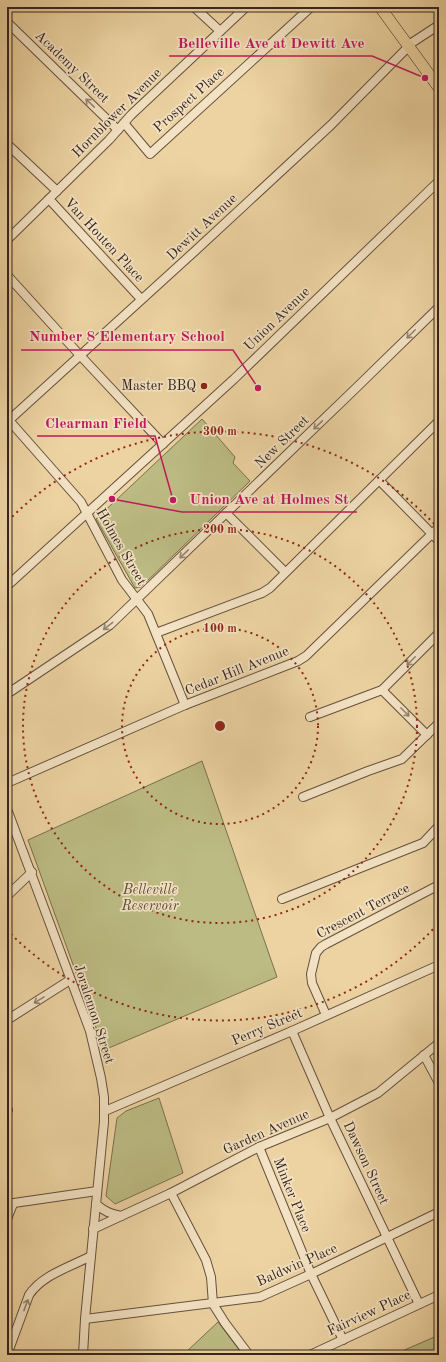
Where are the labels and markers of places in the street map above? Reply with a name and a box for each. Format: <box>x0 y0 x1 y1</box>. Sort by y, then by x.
callout: Belleville Ave at Dewitt Ave <box>169 29 372 56</box>
callout: Number 8 Elementary School <box>21 323 233 350</box>
place label: Master BBQ <box>121 379 196 393</box>
marker: Master BBQ <box>199 381 209 391</box>
callout: Clearman Field <box>37 409 155 436</box>
callout: Union Ave at Holmes St <box>182 485 357 512</box>
centre of rings <box>213 719 227 733</box>

